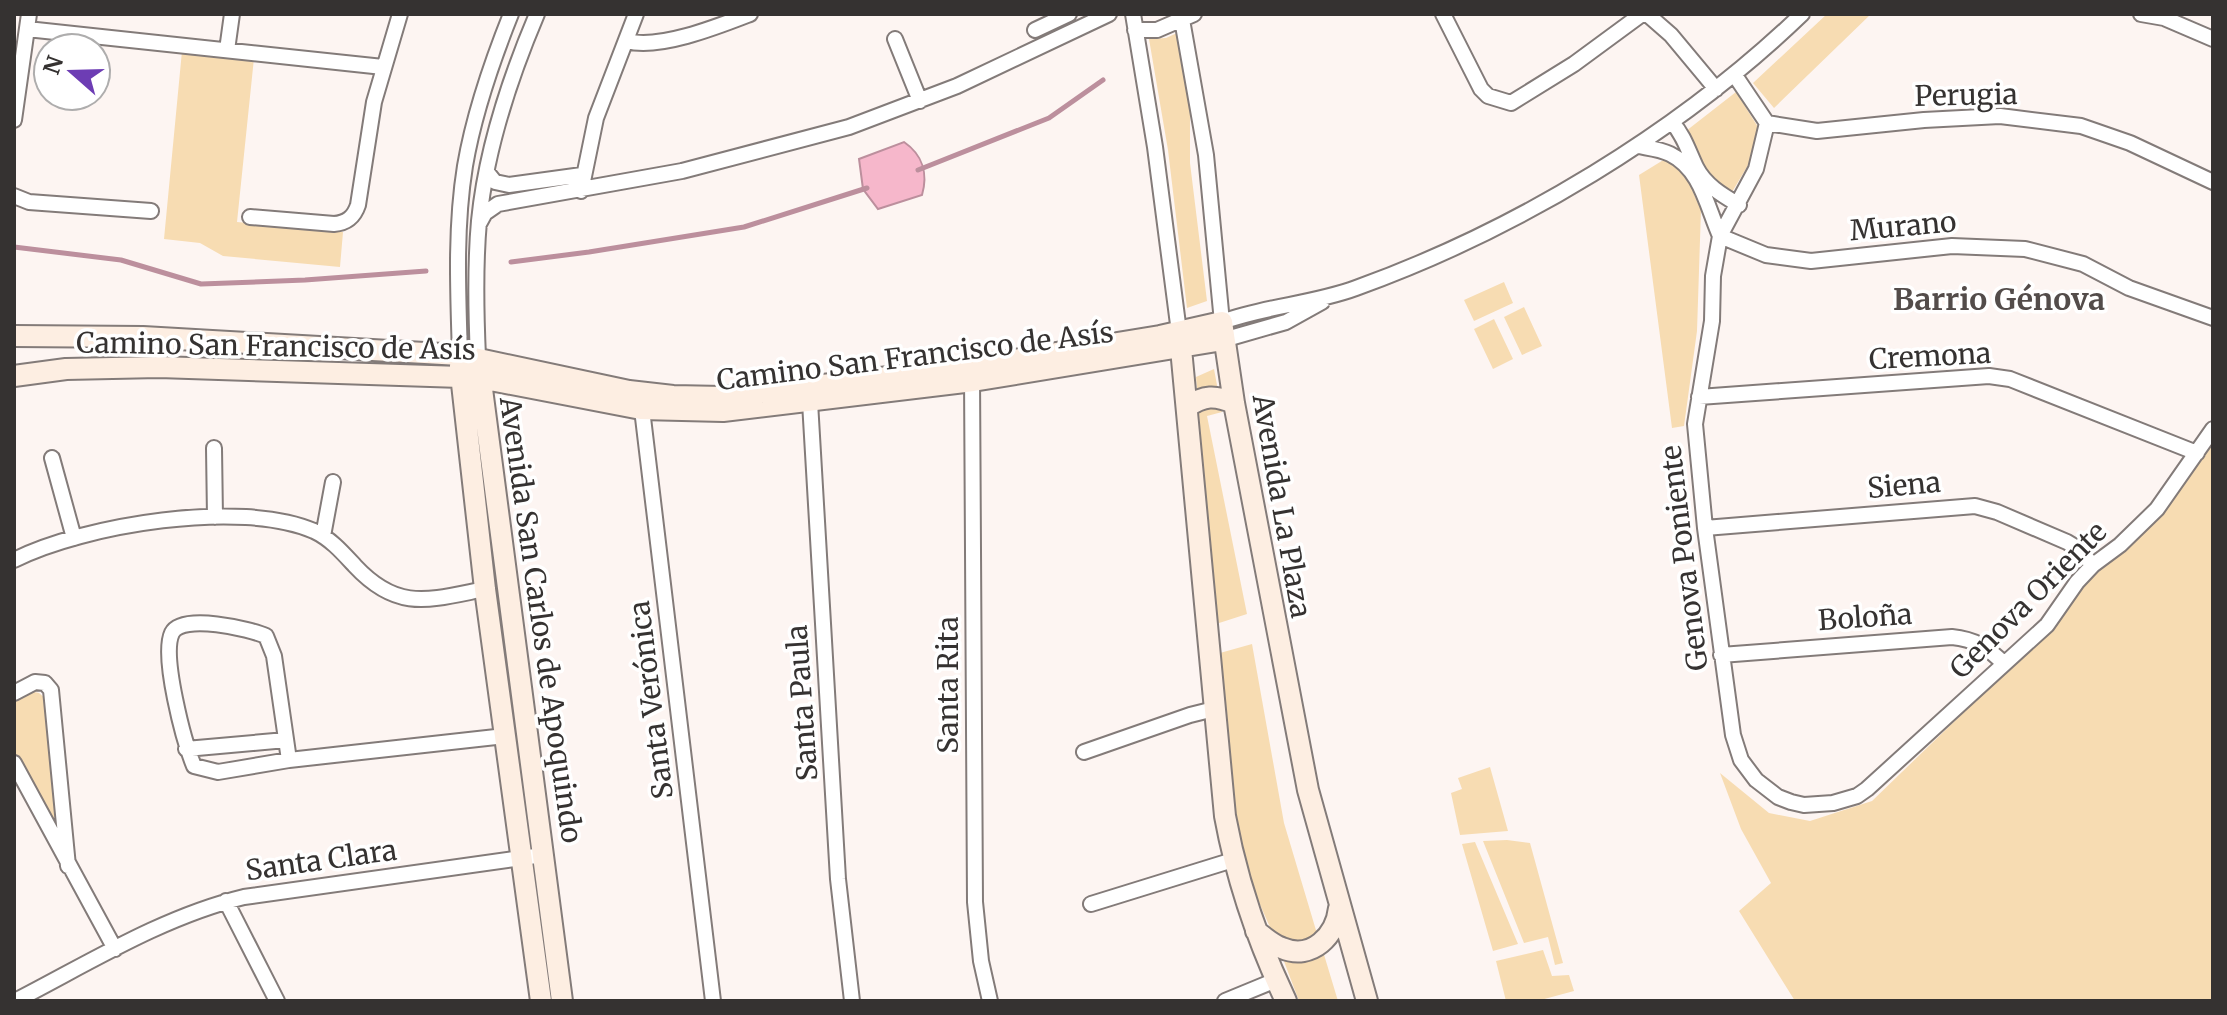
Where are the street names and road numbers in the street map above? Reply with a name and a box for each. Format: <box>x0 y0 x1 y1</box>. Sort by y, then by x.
street label: Perugia <box>1914 76 2018 114</box>
street label: Murano <box>1848 203 1958 249</box>
street label: Camino San Francisco de Asís <box>715 314 1115 398</box>
street label: Camino San Francisco de Asís <box>76 325 476 367</box>
street label: Cremona <box>1868 335 1992 377</box>
street label: Avenida La Plaza <box>1244 390 1319 621</box>
street label: Avenida San Carlos de Apoquindo <box>492 394 590 845</box>
street label: Genova Poniente <box>1652 443 1716 673</box>
street label: Siena <box>1866 464 1942 506</box>
street label: Genova Oriente <box>1942 514 2114 686</box>
street label: Boloña <box>1817 596 1913 638</box>
street label: Santa Verónica <box>621 599 681 801</box>
street label: Santa Rita <box>930 616 966 754</box>
street label: Santa Paula <box>779 624 825 782</box>
street label: Santa Clara <box>243 832 399 888</box>

